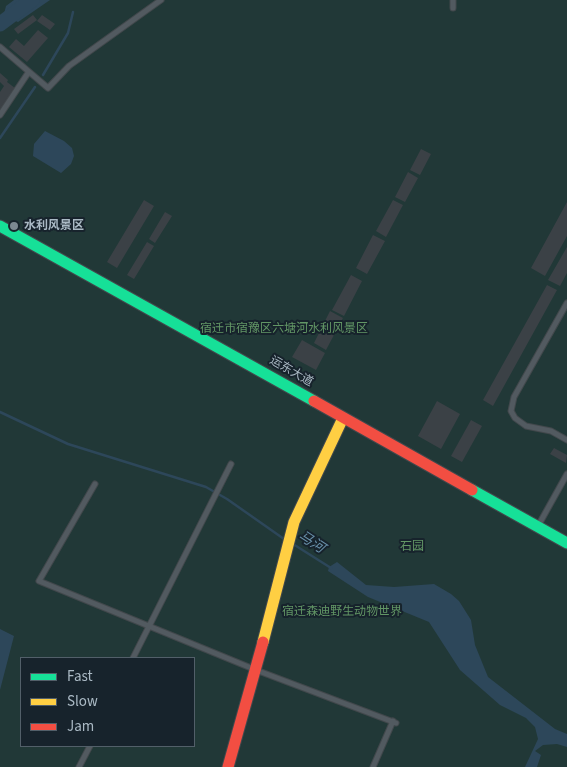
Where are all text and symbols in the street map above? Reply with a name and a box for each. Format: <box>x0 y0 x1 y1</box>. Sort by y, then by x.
place label: 水利风景区 <box>24 219 84 233</box>
marker: 水利风景区 <box>8 220 20 232</box>
park label: 宿迁市宿豫区六塘河水利风景区 <box>200 322 368 336</box>
street label: 运东大道 <box>267 354 315 390</box>
water label: 马河 <box>295 528 327 558</box>
park label: 石园 <box>400 540 424 554</box>
park label: 宿迁森迪野生动物世界 <box>282 605 402 619</box>
legend <box>20 657 195 747</box>
text: Fast <box>67 666 93 687</box>
text: Slow <box>67 691 98 712</box>
text: Jam <box>67 716 94 737</box>

